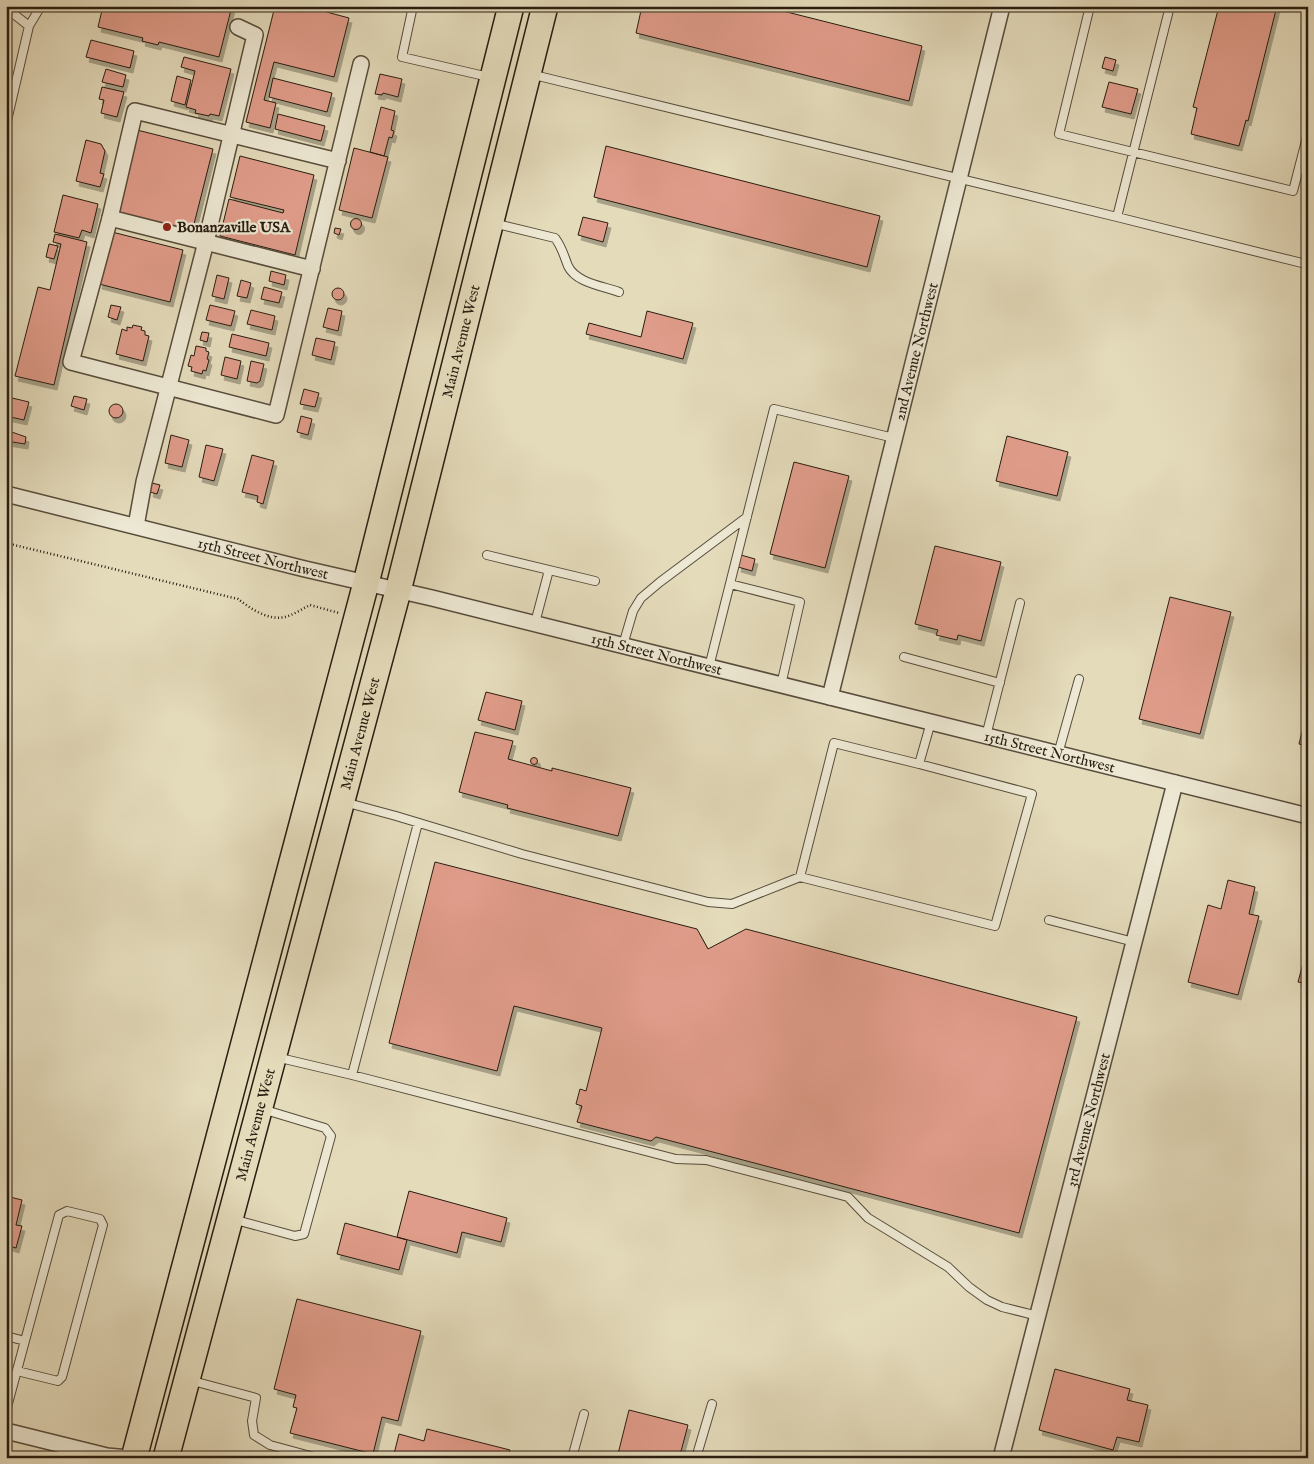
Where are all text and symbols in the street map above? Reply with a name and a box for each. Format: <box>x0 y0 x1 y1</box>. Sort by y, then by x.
place label: Bonanzaville USA <box>177 218 291 237</box>
marker: Bonanzaville USA <box>161 221 173 233</box>
street label: 2nd Avenue Northwest <box>890 281 942 423</box>
street label: Main Avenue West <box>437 283 484 400</box>
street label: 15th Street Northwest <box>196 533 330 584</box>
street label: 15th Street Northwest <box>589 628 724 679</box>
street label: Main Avenue West <box>336 675 384 792</box>
street label: 15th Street Northwest <box>982 726 1117 777</box>
street label: 3rd Avenue Northwest <box>1062 1051 1115 1189</box>
street label: Main Avenue West <box>231 1066 279 1183</box>

